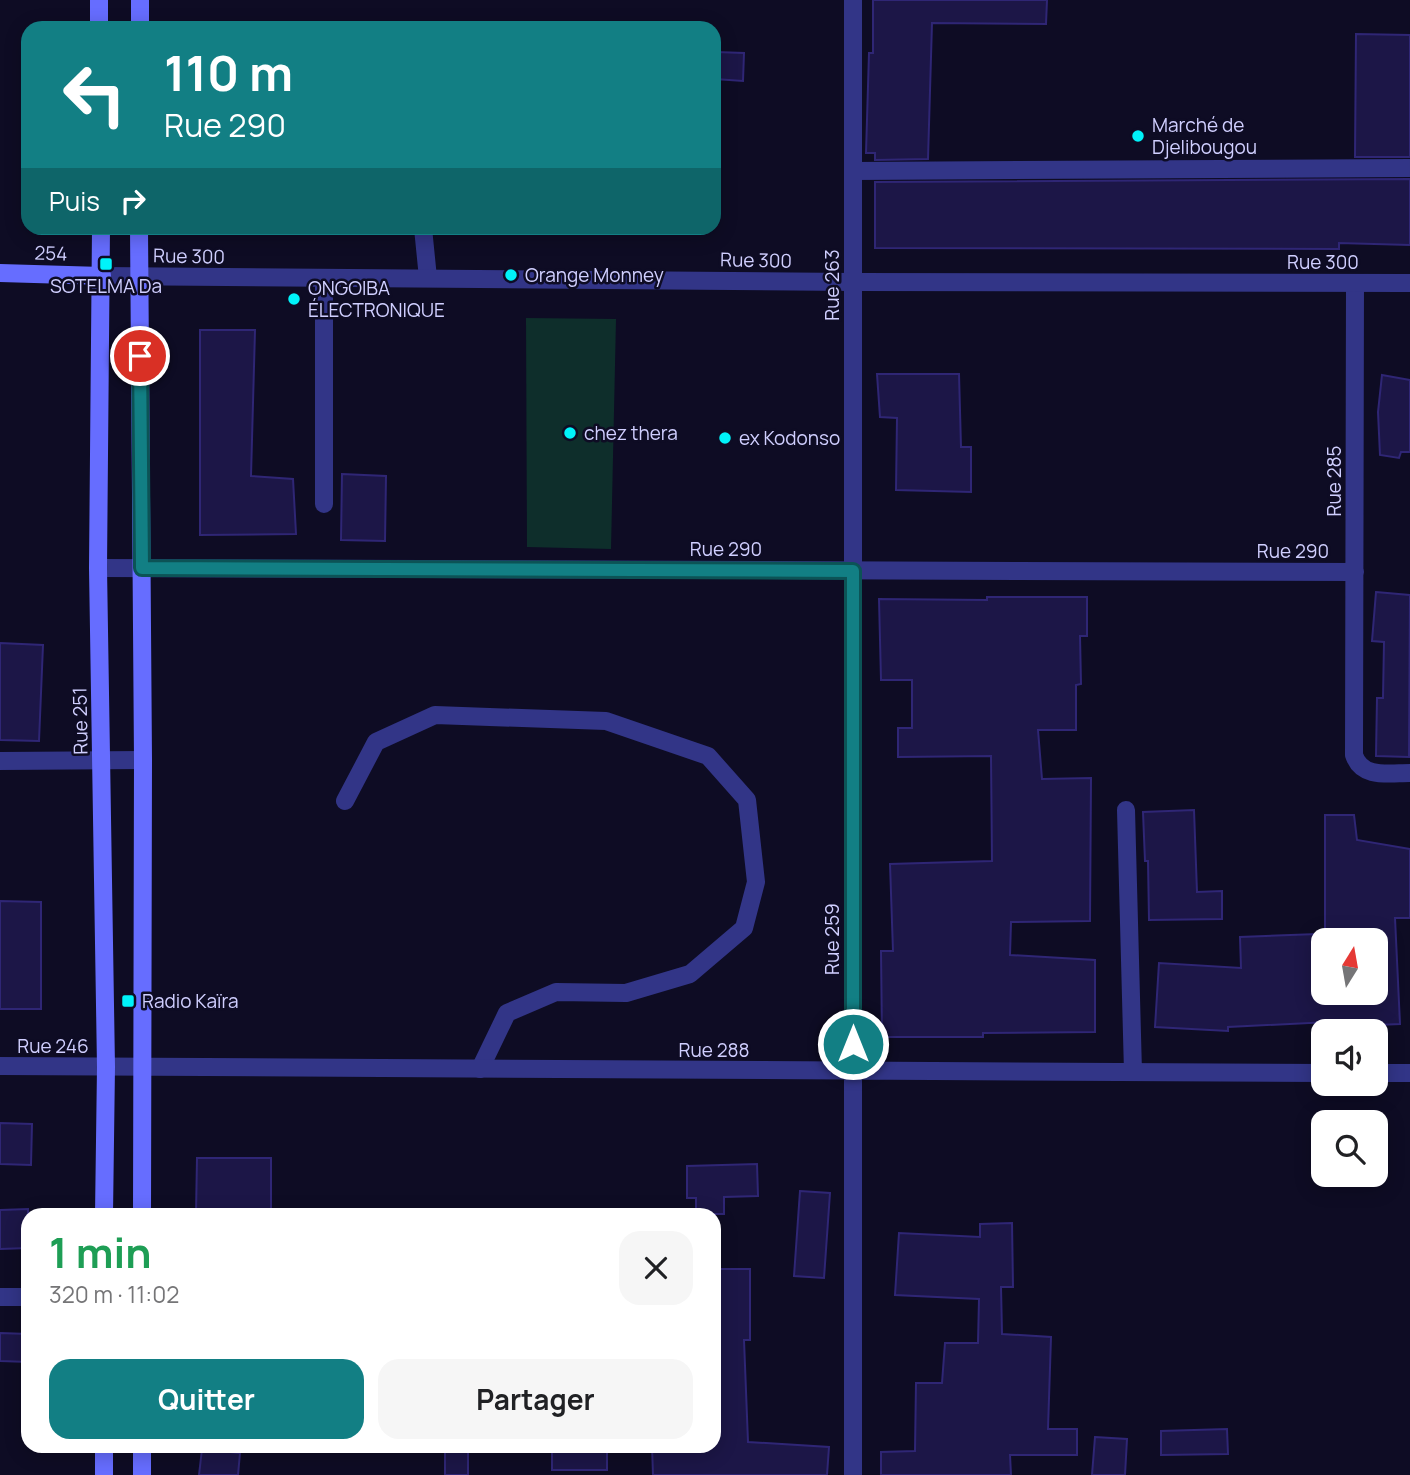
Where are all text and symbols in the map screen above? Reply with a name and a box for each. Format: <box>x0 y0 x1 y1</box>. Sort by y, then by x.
text: 110 m <box>164 39 293 106</box>
icon: left <box>49 49 140 140</box>
text: Rue 290 <box>164 103 286 147</box>
place label: Marché de Djelibougou <box>1152 112 1257 160</box>
marker: Marché de Djelibougou <box>1130 128 1146 144</box>
icon: right <box>114 182 152 220</box>
text: Puis <box>49 183 100 219</box>
street label: 254 <box>34 239 68 267</box>
street label: Rue 300 <box>153 242 225 270</box>
street label: Rue 300 <box>720 246 792 274</box>
street label: Rue 263 <box>819 249 845 321</box>
street label: Rue 300 <box>1287 249 1359 275</box>
marker: SOTELMA Da <box>98 256 114 272</box>
place label: Orange Monney <box>525 262 664 288</box>
marker: Orange Monney <box>503 267 519 283</box>
place label: SOTELMA Da <box>50 273 162 299</box>
place label: ONGOIBA ÉLECTRONIQUE <box>308 275 445 323</box>
marker: ONGOIBA ÉLECTRONIQUE <box>286 291 302 307</box>
pin <box>110 326 170 386</box>
icon: arrive <box>121 337 159 375</box>
place label: chez thera <box>584 420 678 446</box>
marker: chez thera <box>562 425 578 441</box>
place label: ex Kodonso <box>739 425 840 451</box>
marker: ex Kodonso <box>717 430 733 446</box>
street label: Rue 285 <box>1321 445 1347 517</box>
street label: Rue 290 <box>690 536 762 562</box>
street label: Rue 290 <box>1257 538 1329 564</box>
street label: Rue 251 <box>66 687 94 755</box>
street label: Rue 259 <box>819 903 845 975</box>
north arrow <box>1311 928 1388 1004</box>
map controls <box>1311 928 1388 1187</box>
place label: Radio Kaïra <box>142 988 239 1014</box>
marker: Radio Kaïra <box>120 993 136 1009</box>
position arrow <box>816 1007 890 1081</box>
button: sound <box>1311 1019 1388 1096</box>
street label: Rue 246 <box>17 1033 89 1059</box>
street label: Rue 288 <box>678 1037 750 1063</box>
button: search <box>1311 1110 1388 1187</box>
text: 1 min <box>49 1223 152 1281</box>
button: close <box>619 1231 693 1305</box>
text: 320 m · 11:02 <box>49 1278 179 1310</box>
button: Quitter <box>49 1359 364 1439</box>
button: Partager <box>378 1359 693 1439</box>

